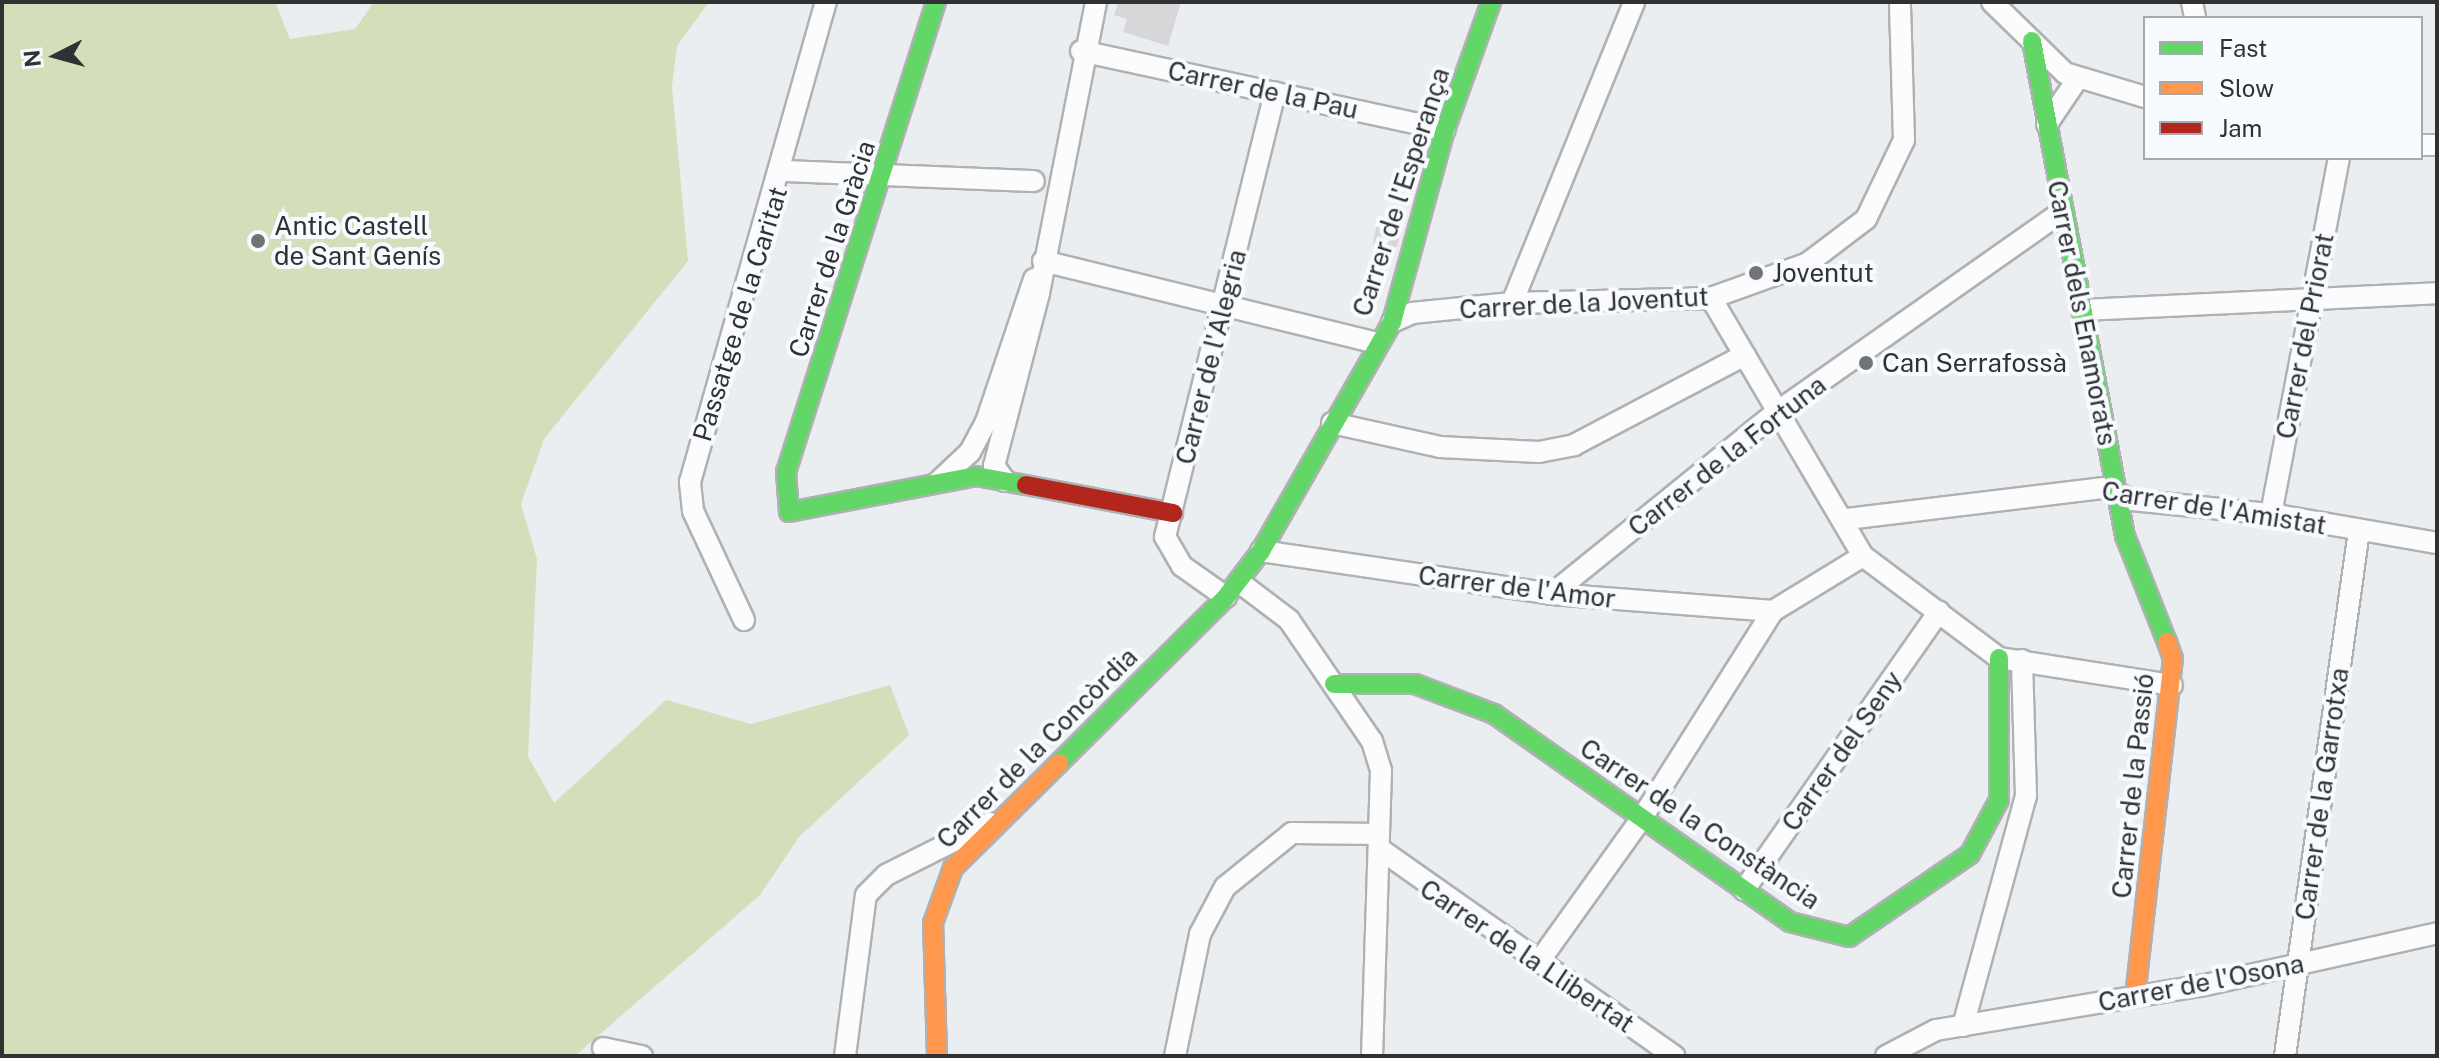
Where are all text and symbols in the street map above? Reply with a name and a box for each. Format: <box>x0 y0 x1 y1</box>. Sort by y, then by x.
north arrow <box>16 16 96 96</box>
legend <box>2143 16 2423 160</box>
text: Fast <box>2219 34 2267 62</box>
text: N <box>18 49 46 68</box>
street label: Carrer de la Pau <box>1165 55 1361 125</box>
street label: Carrer de l'Esperança <box>1346 64 1456 320</box>
text: Slow <box>2219 74 2274 102</box>
text: Jam <box>2219 114 2262 142</box>
street label: Carrer de la Gràcia <box>782 137 882 361</box>
street label: Carrer dels Enamorats <box>2041 178 2123 448</box>
street label: Passatge de la Caritat <box>686 182 794 446</box>
place label: Antic Castell de Sant Genís <box>274 210 441 272</box>
street label: Carrer del Priorat <box>2270 230 2340 442</box>
marker: Antic Castell de Sant Genís <box>249 232 267 250</box>
street label: Carrer de l'Alegria <box>1169 246 1253 468</box>
place label: Joventut <box>1772 257 1874 289</box>
marker: Joventut <box>1747 264 1765 282</box>
street label: Carrer de la Joventut <box>1458 281 1710 325</box>
place label: Can Serrafossà <box>1882 347 2067 379</box>
marker: Can Serrafossà <box>1857 354 1875 372</box>
street label: Carrer de la Fortuna <box>1622 369 1832 543</box>
street label: Carrer de l'Amistat <box>2099 475 2329 541</box>
street label: Carrer de l'Amor <box>1416 559 1618 615</box>
street label: Carrer de la Concòrdia <box>930 641 1144 855</box>
street label: Carrer del Seny <box>1775 665 1909 837</box>
street label: Carrer de la Garrotxa <box>2289 666 2355 922</box>
street label: Carrer de la Passió <box>2106 672 2160 900</box>
street label: Carrer de la Constància <box>1574 732 1826 916</box>
street label: Carrer de la Llibertat <box>1414 873 1640 1039</box>
street label: Carrer de l'Osona <box>2095 948 2307 1018</box>

